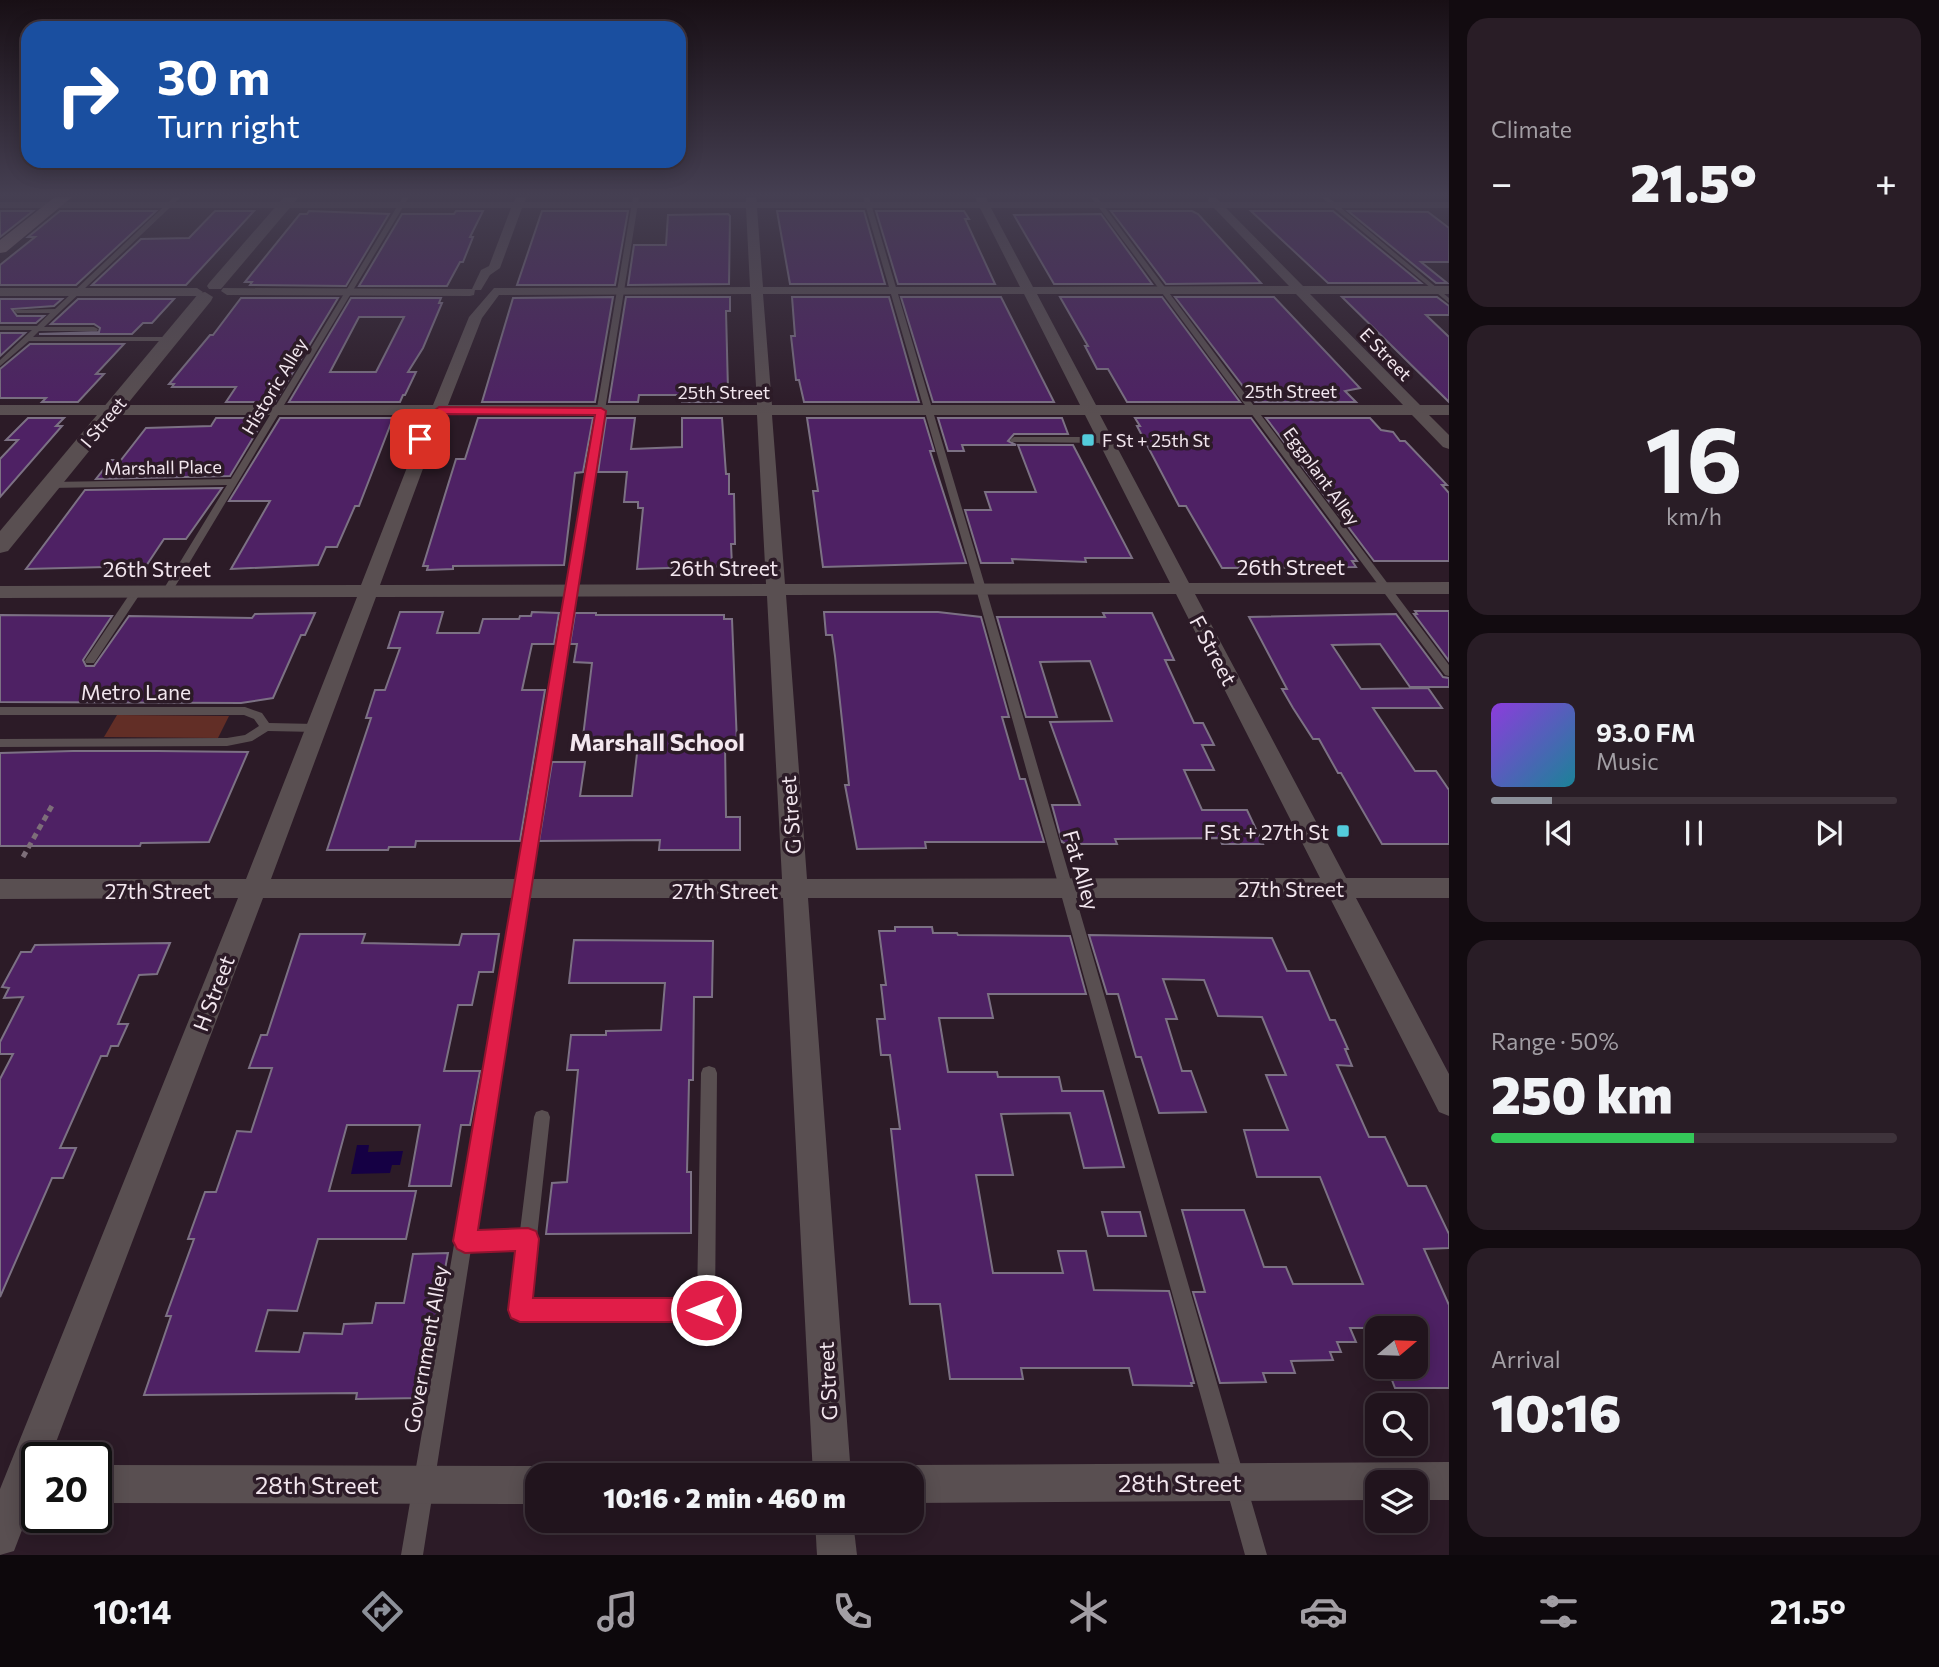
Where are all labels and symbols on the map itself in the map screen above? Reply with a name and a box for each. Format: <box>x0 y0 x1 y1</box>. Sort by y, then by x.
street label: E Street <box>1356 323 1416 385</box>
street label: Historic Alley <box>237 334 311 438</box>
street label: 25th Street <box>1245 380 1337 402</box>
street label: 25th Street <box>678 381 770 403</box>
street label: I Street <box>75 392 131 452</box>
pin <box>390 409 450 469</box>
street label: Eggplant Alley <box>1279 423 1365 529</box>
place label: F St + 25th St <box>1102 429 1210 451</box>
marker: F St + 25th St <box>1080 432 1096 448</box>
street label: Marshall Place <box>104 455 222 479</box>
street label: 26th Street <box>1237 554 1345 579</box>
street label: 26th Street <box>670 555 778 580</box>
street label: 26th Street <box>103 556 211 581</box>
street label: F Street <box>1185 611 1243 689</box>
street label: Metro Lane <box>81 679 191 704</box>
district label: Marshall School <box>569 727 745 756</box>
street label: G Street <box>775 775 805 855</box>
place label: F St + 27th St <box>1204 819 1329 844</box>
marker: F St + 27th St <box>1335 823 1351 839</box>
street label: Fat Alley <box>1059 827 1105 913</box>
street label: 27th Street <box>1238 876 1344 901</box>
street label: 27th Street <box>105 878 211 903</box>
street label: 27th Street <box>672 878 778 903</box>
street label: H Street <box>187 952 239 1034</box>
street label: Government Alley <box>398 1263 452 1435</box>
position arrow <box>669 1273 743 1347</box>
north arrow <box>1365 1316 1428 1379</box>
street label: G Street <box>812 1341 842 1421</box>
speed limit sign: 20 <box>21 1442 112 1533</box>
street label: 28th Street <box>1118 1468 1242 1497</box>
street label: 28th Street <box>255 1470 379 1499</box>

